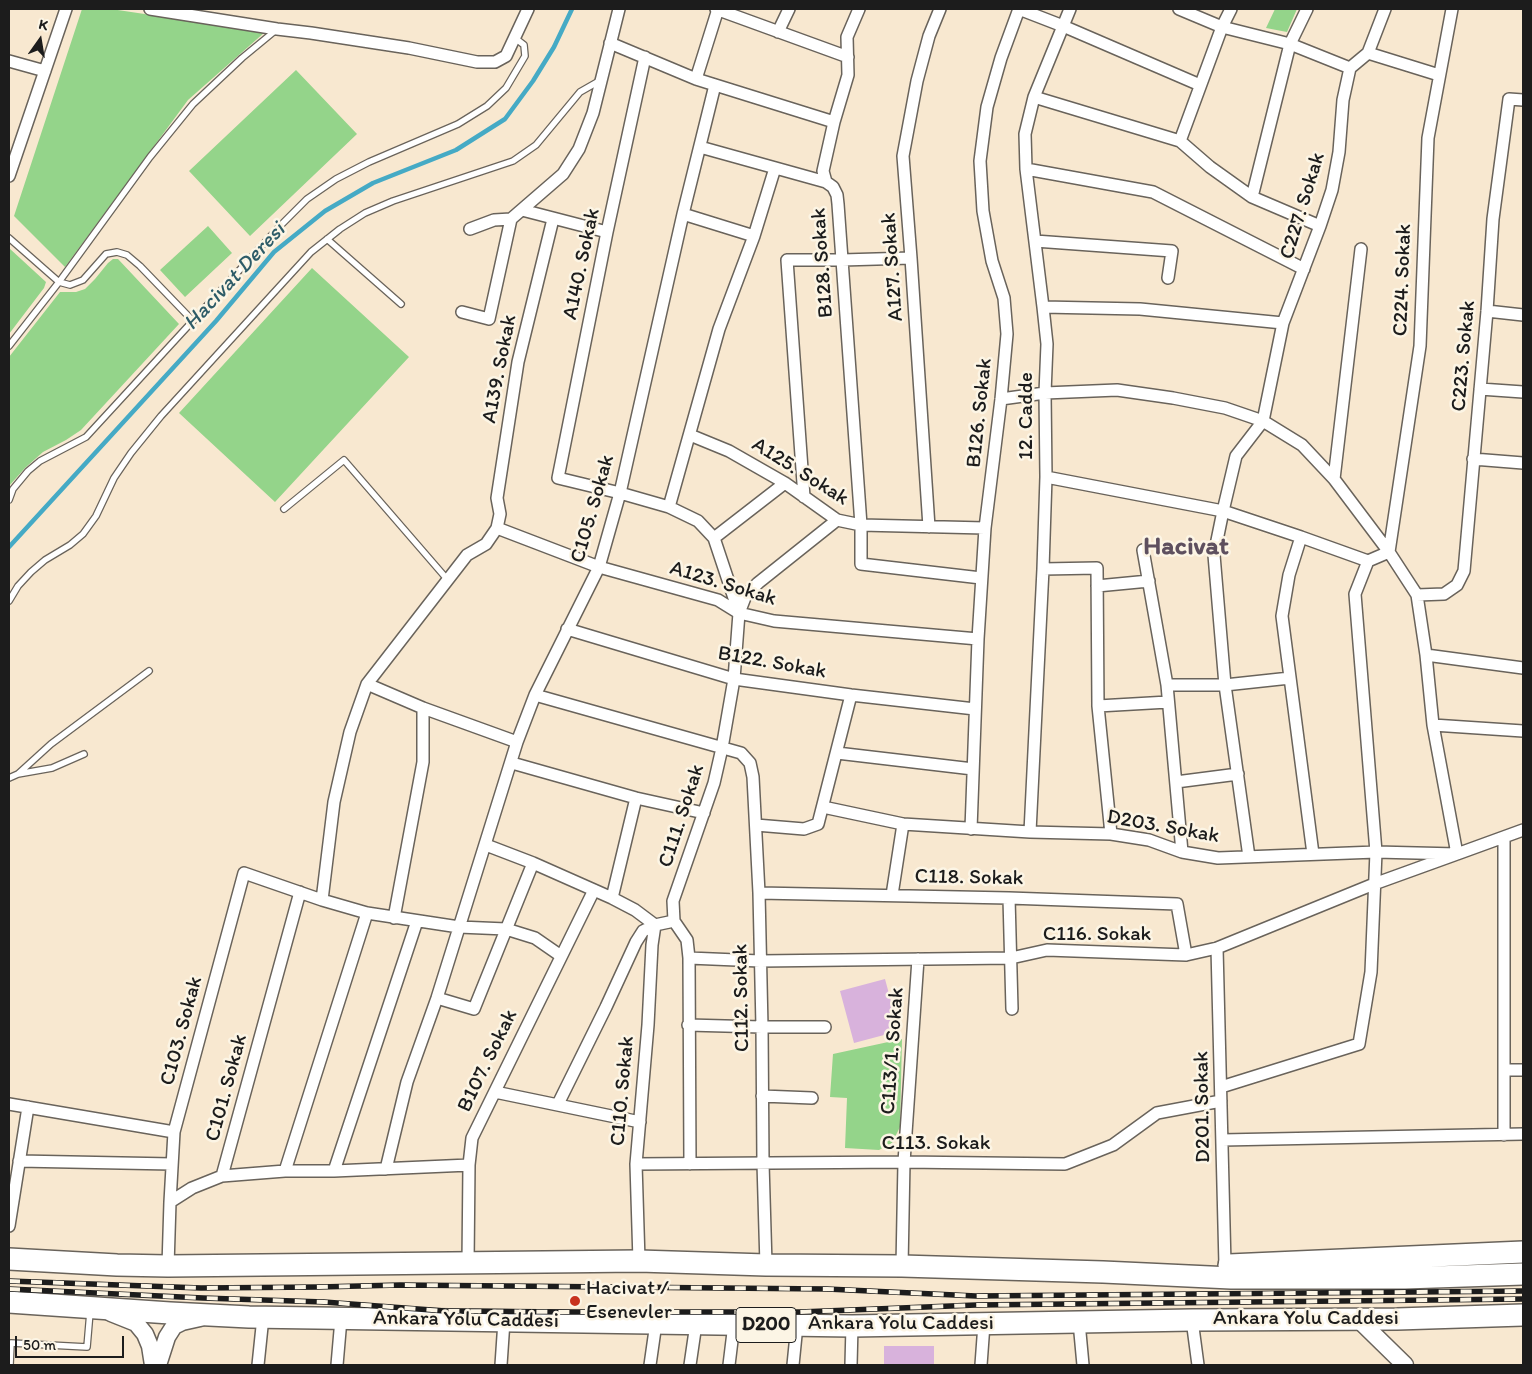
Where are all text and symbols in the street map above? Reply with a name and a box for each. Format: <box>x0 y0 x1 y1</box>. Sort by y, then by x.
north arrow <box>15 15 65 65</box>
text: K <box>37 16 50 34</box>
street label: C227. Sokak <box>1275 150 1331 262</box>
street label: A140. Sokak <box>558 206 606 322</box>
street label: B128. Sokak <box>807 207 839 319</box>
street label: A127. Sokak <box>877 212 909 322</box>
water label: Hacivat Deresi <box>179 218 291 336</box>
street label: C224. Sokak <box>1388 223 1418 337</box>
street label: C223. Sokak <box>1447 299 1481 413</box>
street label: A139. Sokak <box>477 313 523 425</box>
street label: B126. Sokak <box>962 357 998 469</box>
street label: 12. Cadde <box>1014 372 1040 460</box>
street label: A125. Sokak <box>747 432 853 512</box>
street label: C105. Sokak <box>566 452 620 566</box>
district label: Hacivat <box>1143 531 1229 563</box>
street label: A123. Sokak <box>667 556 779 612</box>
street label: B122. Sokak <box>716 641 828 685</box>
street label: C111. Sokak <box>653 761 711 871</box>
street label: D203. Sokak <box>1105 805 1221 849</box>
street label: C118. Sokak <box>914 864 1024 892</box>
street label: C116. Sokak <box>1043 922 1151 948</box>
street label: C112. Sokak <box>728 944 756 1052</box>
street label: C103. Sokak <box>155 974 209 1088</box>
street label: C113/1. Sokak <box>876 987 910 1115</box>
street label: B107. Sokak <box>452 1006 524 1116</box>
street label: C101. Sokak <box>201 1031 253 1145</box>
street label: C110. Sokak <box>606 1035 640 1147</box>
street label: D201. Sokak <box>1189 1051 1217 1163</box>
street label: C113. Sokak <box>882 1131 990 1157</box>
place label: Hacivat / Esenevler <box>586 1276 672 1326</box>
marker: Hacivat / Esenevler <box>568 1294 582 1308</box>
street label: Ankara Yolu Caddesi <box>373 1306 559 1334</box>
street label: Ankara Yolu Caddesi <box>1213 1306 1399 1332</box>
road number: D200 <box>736 1308 796 1342</box>
street label: Ankara Yolu Caddesi <box>808 1311 994 1337</box>
scale bar <box>18 1326 126 1358</box>
text: 50 m <box>23 1336 56 1354</box>

